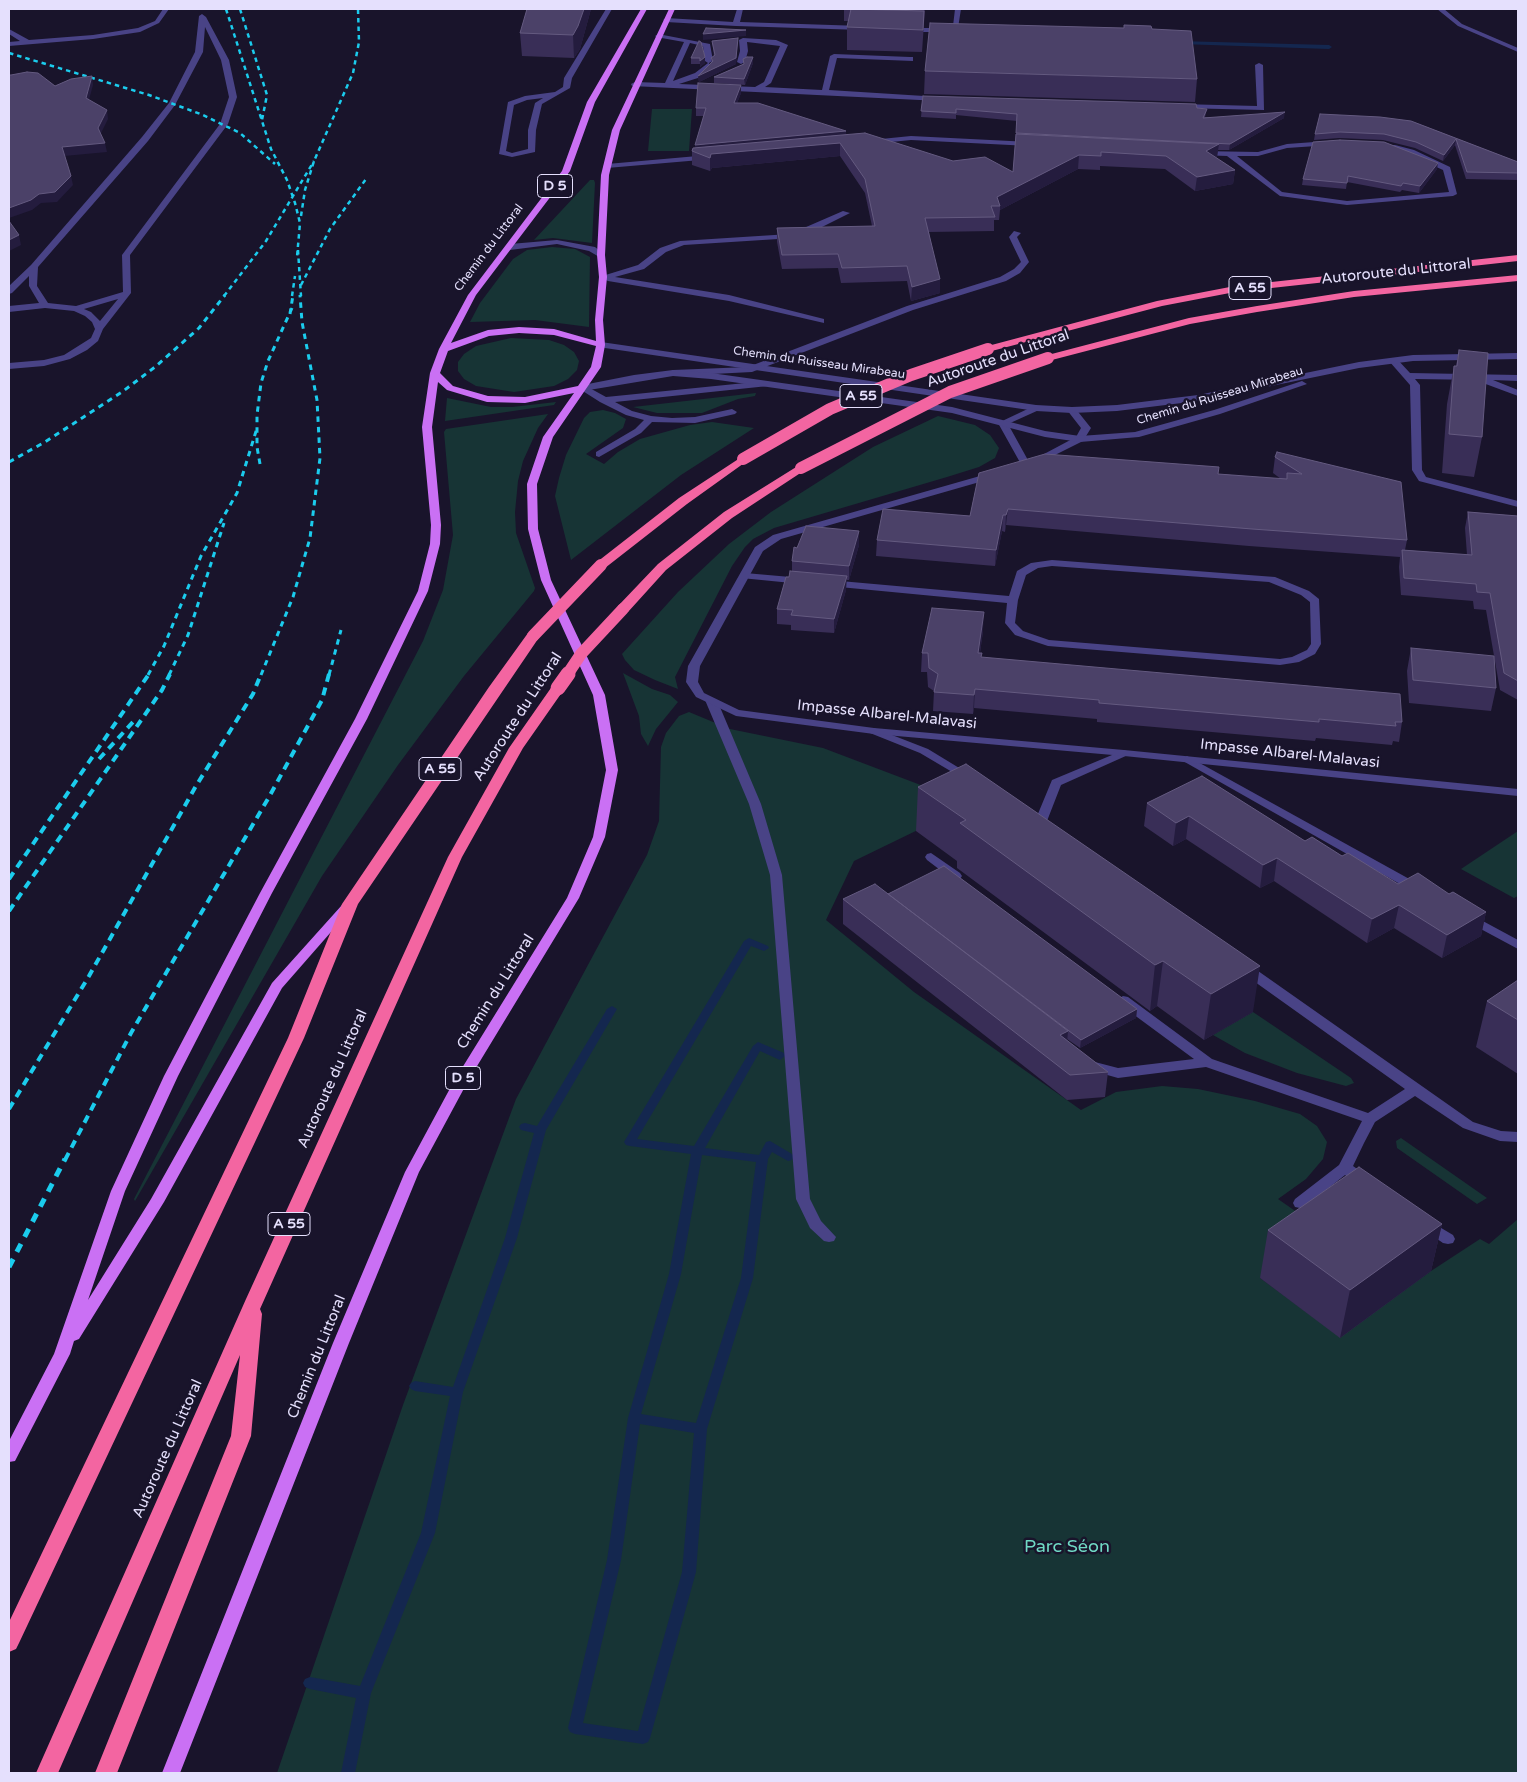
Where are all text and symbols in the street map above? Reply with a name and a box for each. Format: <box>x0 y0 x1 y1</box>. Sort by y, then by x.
road number: D 5 <box>538 175 572 198</box>
street label: Chemin du Littoral <box>452 202 526 294</box>
street label: Autoroute du Littoral <box>1321 255 1471 289</box>
road number: A 55 <box>1229 276 1271 300</box>
street label: Autoroute du Littoral <box>924 326 1072 392</box>
street label: Chemin du Ruisseau Mirabeau <box>732 344 906 382</box>
street label: Chemin du Ruisseau Mirabeau <box>1135 364 1305 428</box>
road number: A 55 <box>840 384 882 408</box>
street label: Autoroute du Littoral <box>470 649 566 785</box>
street label: Impasse Albarel-Malavasi <box>796 697 978 733</box>
street label: Impasse Albarel-Malavasi <box>1199 736 1381 772</box>
road number: A 55 <box>419 758 461 781</box>
street label: Chemin du Littoral <box>453 931 539 1053</box>
street label: Autoroute du Littoral <box>294 1007 372 1151</box>
road number: D 5 <box>446 1066 480 1090</box>
road number: A 55 <box>268 1212 310 1236</box>
street label: Chemin du Littoral <box>284 1293 350 1421</box>
street label: Autoroute du Littoral <box>129 1377 207 1521</box>
park label: Parc Séon <box>1024 1536 1110 1558</box>

